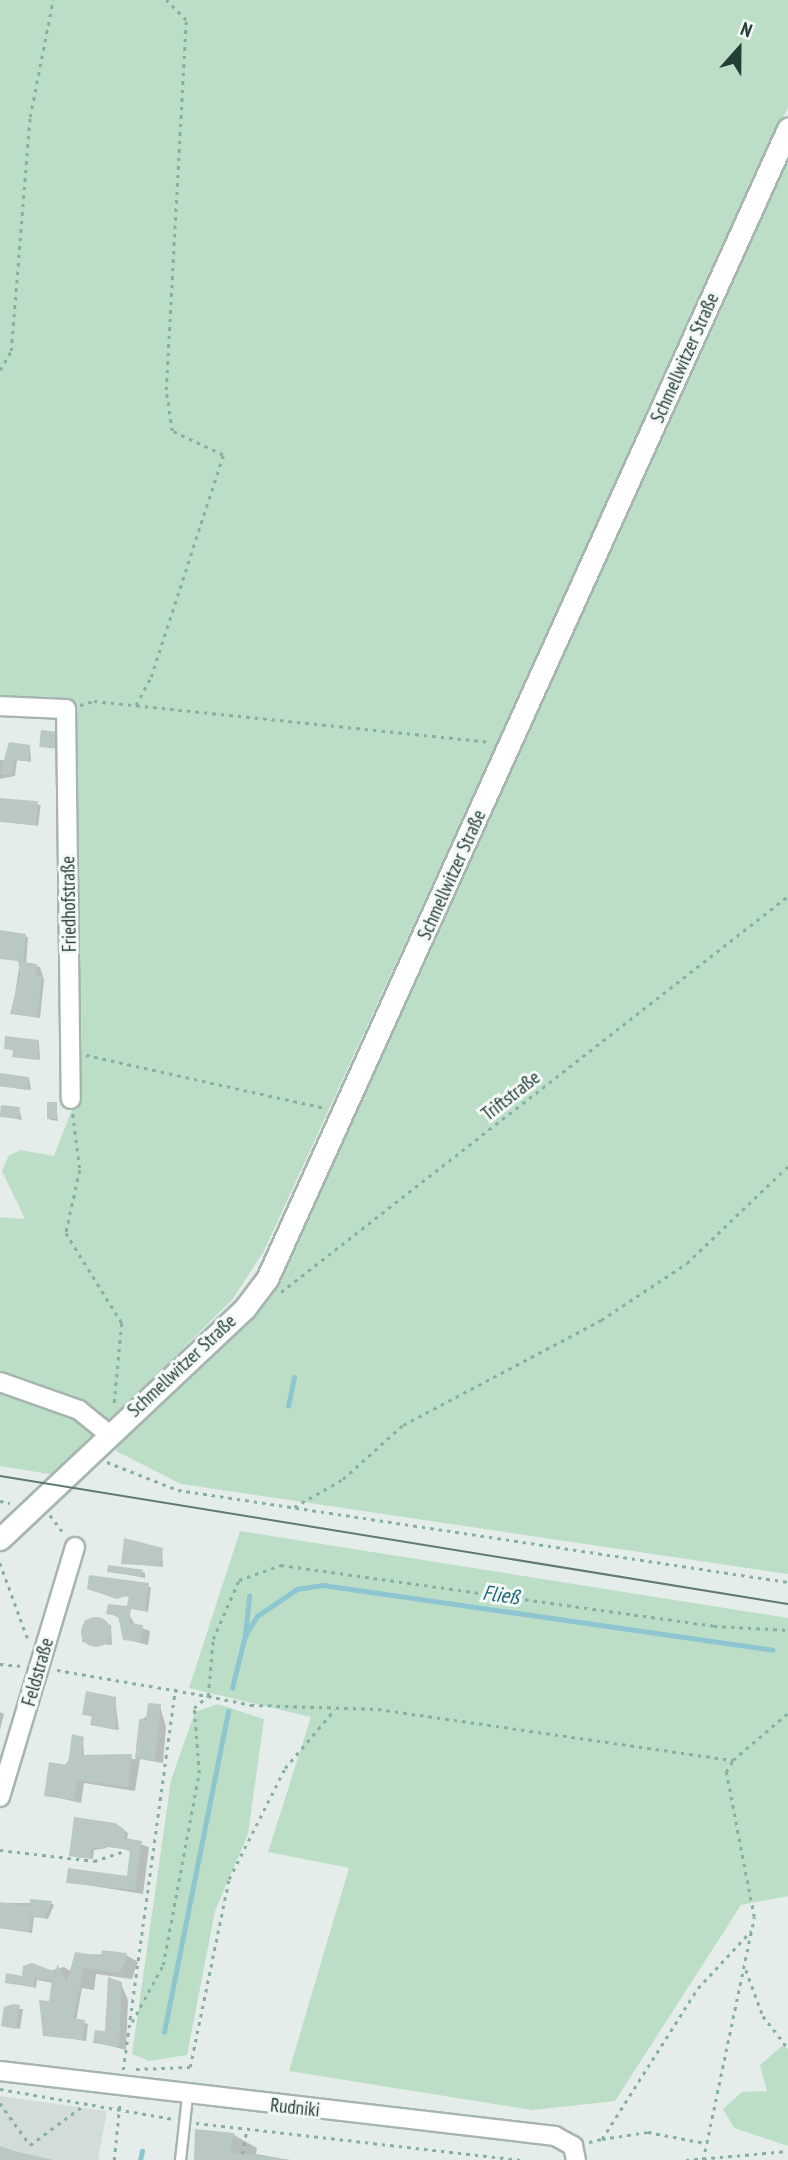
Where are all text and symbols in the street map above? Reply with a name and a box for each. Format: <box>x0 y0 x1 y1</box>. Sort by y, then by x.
north arrow <box>704 14 774 84</box>
text: N <box>737 16 756 42</box>
street label: Schmellwitzer Straße <box>646 289 724 427</box>
street label: Schmellwitzer Straße <box>413 806 491 944</box>
street label: Friedhofstraße <box>57 856 81 952</box>
street label: Triftstraße <box>477 1066 545 1126</box>
street label: Schmellwitzer Straße <box>123 1310 241 1422</box>
water label: Fließ <box>481 1580 521 1610</box>
street label: Feldstraße <box>17 1635 59 1709</box>
street label: Rudniki <box>269 2094 321 2122</box>

